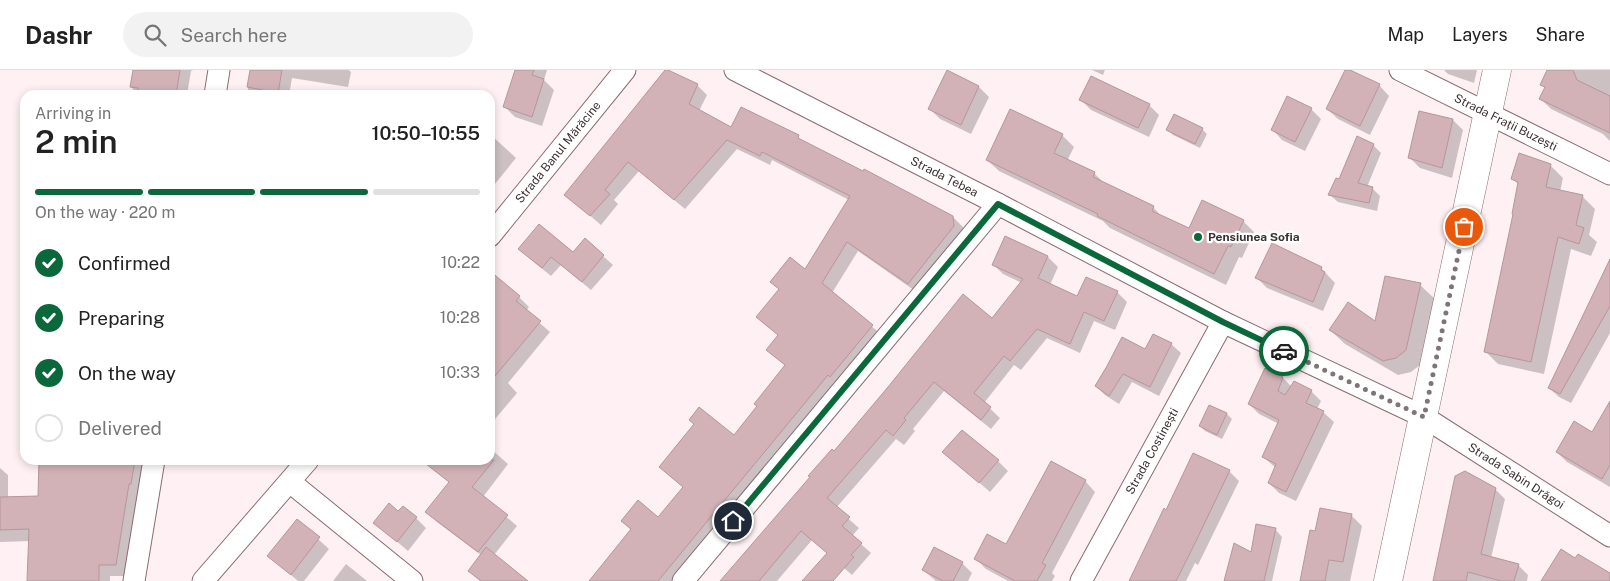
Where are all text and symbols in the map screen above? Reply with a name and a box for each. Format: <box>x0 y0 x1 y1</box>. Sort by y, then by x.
search box <box>123 12 473 57</box>
text: Dashr <box>25 21 93 49</box>
icon: search <box>141 21 169 49</box>
text: Search here <box>181 24 287 46</box>
text: Map <box>1388 24 1424 45</box>
text: Layers <box>1452 24 1508 45</box>
text: Share <box>1536 24 1585 45</box>
street label: Strada Frații Buzești <box>1452 91 1560 154</box>
street label: Strada Banul Mărăcine <box>513 98 604 206</box>
text: Arriving in <box>35 104 111 123</box>
text: 10:50–10:55 <box>372 122 480 144</box>
text: 2 min <box>35 123 118 160</box>
street label: Strada Țebea <box>908 154 981 200</box>
text: On the way · 220 m <box>35 203 175 222</box>
pin <box>1443 206 1485 248</box>
icon: bag <box>1450 213 1478 241</box>
place label: Pensiunea Sofia <box>1208 230 1300 244</box>
marker: Pensiunea Sofia <box>1192 231 1204 243</box>
icon: check <box>35 249 63 277</box>
text: Confirmed <box>78 252 171 274</box>
text: 10:22 <box>441 253 480 272</box>
icon: check <box>35 304 63 332</box>
text: Preparing <box>78 307 165 329</box>
text: 10:28 <box>440 308 480 327</box>
courier <box>1259 326 1309 376</box>
icon: car <box>1270 337 1298 365</box>
icon: check <box>35 359 63 387</box>
text: On the way <box>78 362 176 384</box>
text: 10:33 <box>440 363 480 382</box>
street label: Strada Costinești <box>1123 406 1181 497</box>
text: Delivered <box>78 417 162 439</box>
street label: Strada Sabin Drăgoi <box>1465 440 1567 512</box>
pin <box>712 500 754 542</box>
icon: home <box>719 507 747 535</box>

